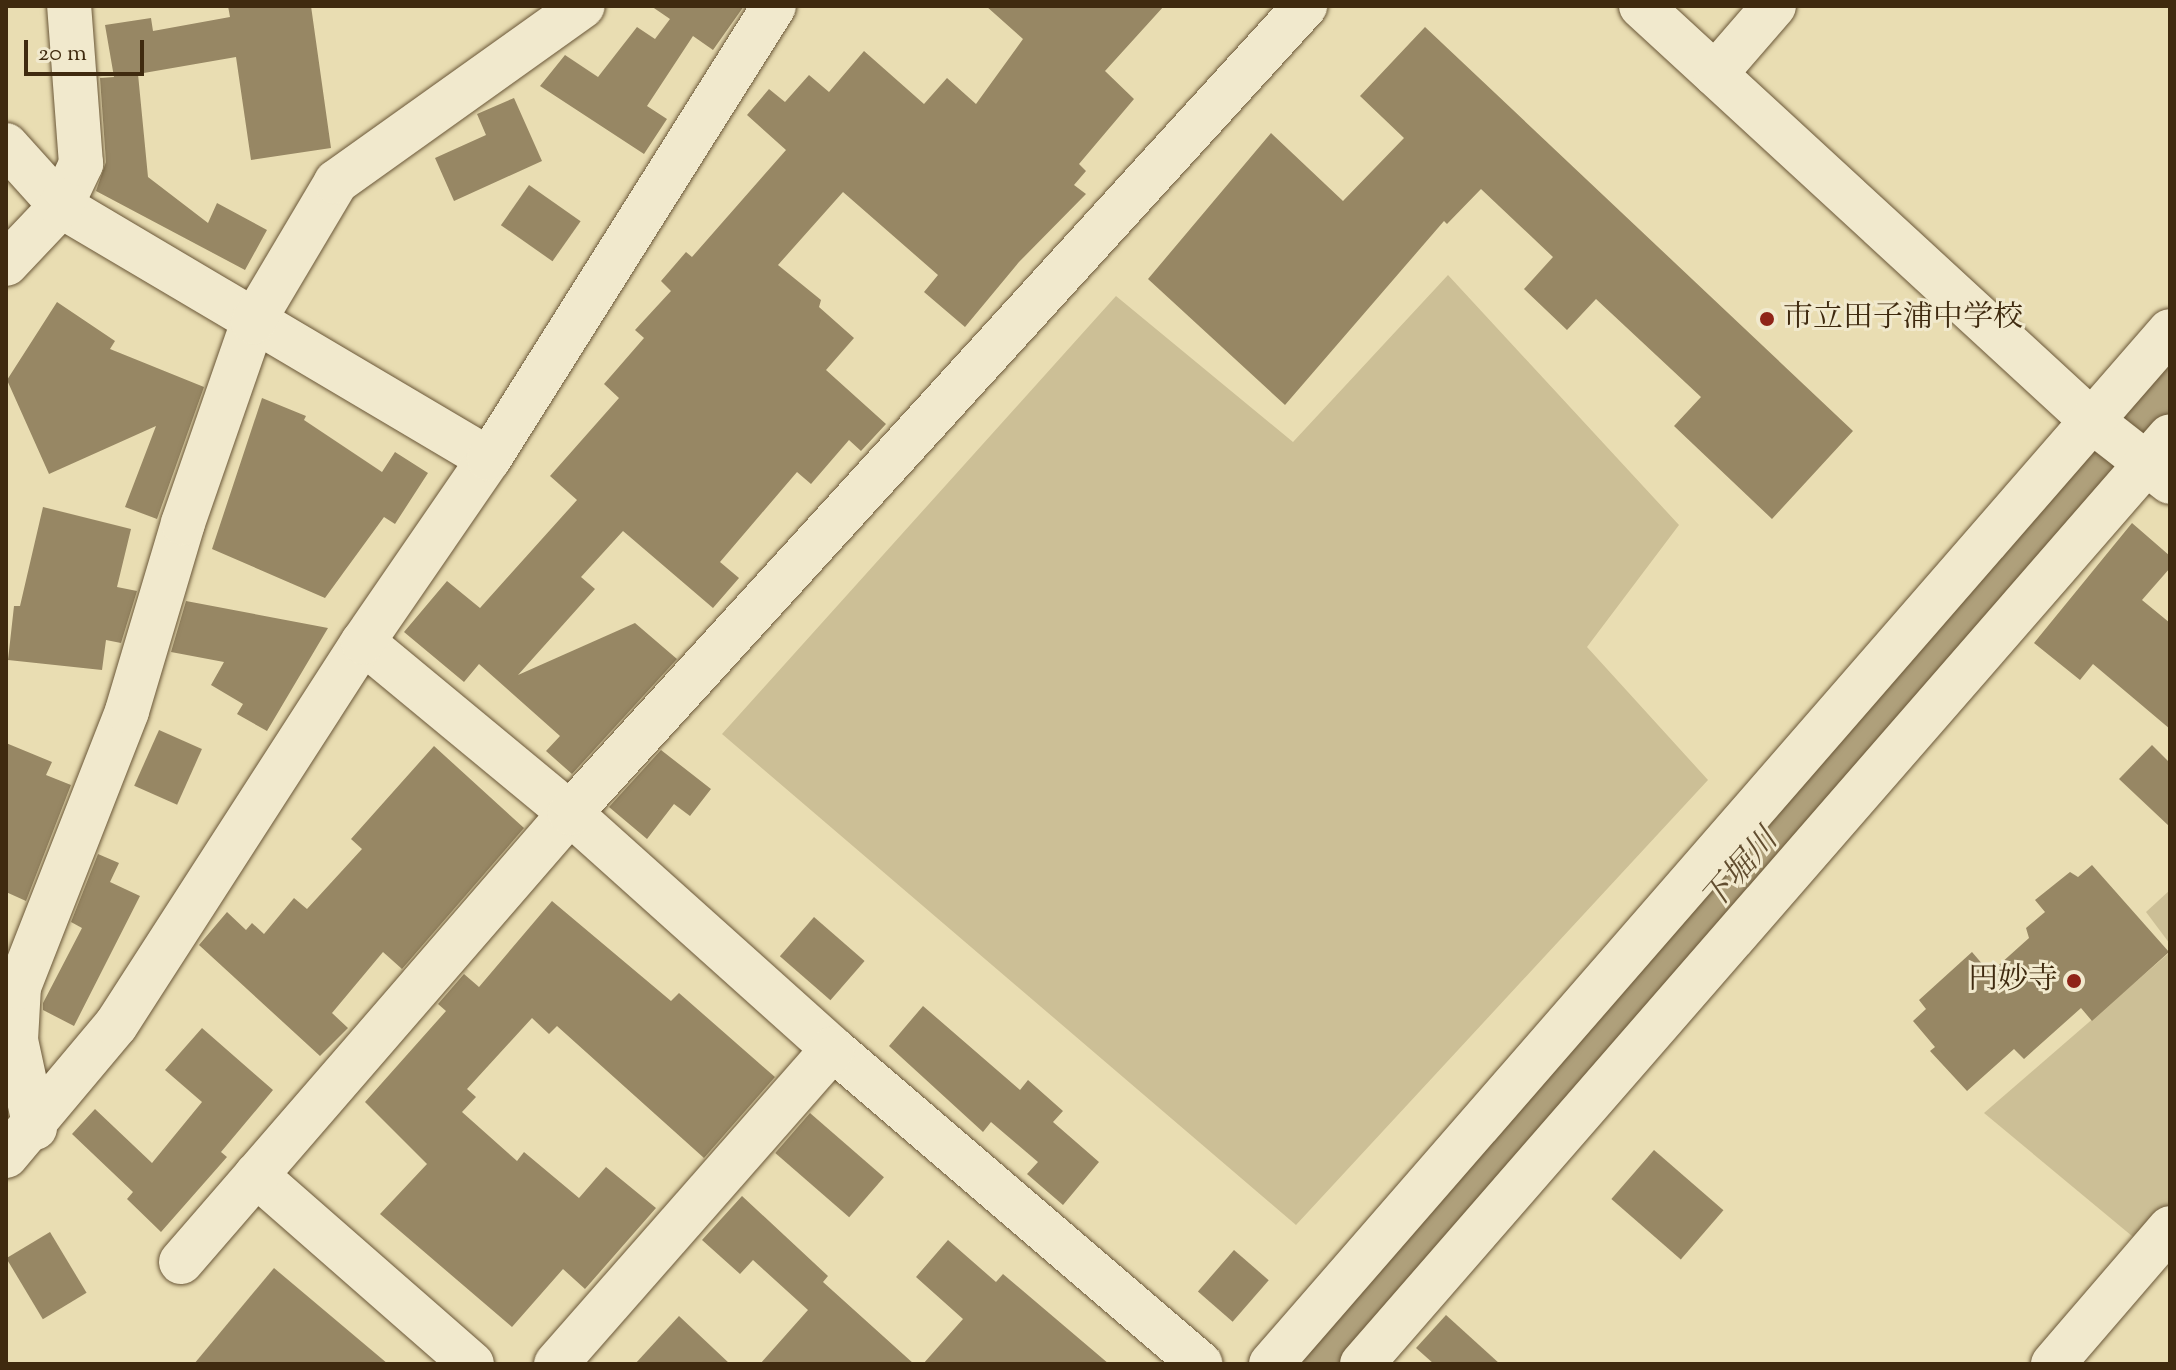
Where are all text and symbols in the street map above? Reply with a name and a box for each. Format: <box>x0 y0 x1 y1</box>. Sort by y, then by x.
scale bar <box>28 24 148 74</box>
text: 20 m <box>38 37 87 71</box>
place label: 市立田子浦中学校 <box>1783 301 2023 337</box>
marker: 市立田子浦中学校 <box>1758 310 1776 328</box>
water label: 下堀川 <box>1695 822 1787 920</box>
place label: 円妙寺 <box>1968 963 2058 999</box>
marker: 円妙寺 <box>2065 972 2083 990</box>

